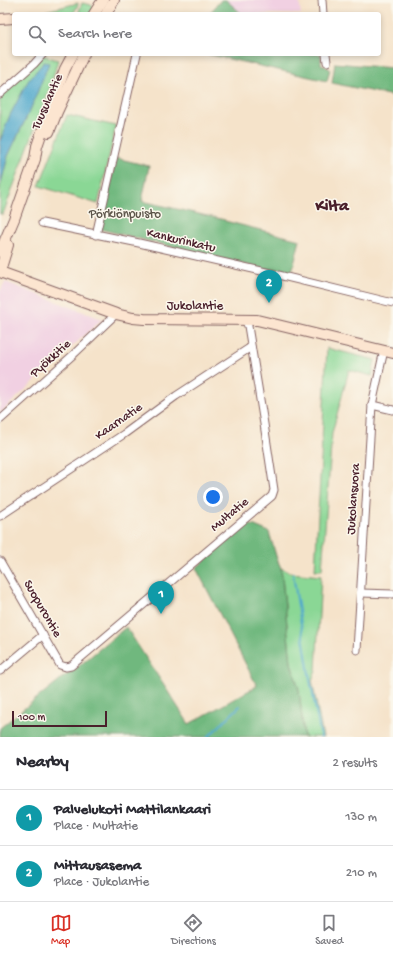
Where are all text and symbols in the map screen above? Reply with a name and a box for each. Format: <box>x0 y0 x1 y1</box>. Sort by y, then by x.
search box <box>12 12 381 56</box>
icon: search <box>26 23 48 45</box>
text: Search here <box>58 25 132 43</box>
street label: Tuusulantie <box>29 72 67 133</box>
district label: Kilta <box>314 197 350 217</box>
park label: Pörkiönpuisto <box>88 207 161 222</box>
street label: Kankurinkatu <box>145 226 217 256</box>
pin: 2 <box>256 270 282 303</box>
street label: Jukolantie <box>167 299 224 314</box>
street label: Pyökkitie <box>27 337 75 382</box>
street label: Kaarnatie <box>92 400 146 444</box>
street label: Jukolansuora <box>344 462 364 535</box>
your location <box>203 487 223 507</box>
street label: Multatie <box>208 494 252 535</box>
street label: Suopurontie <box>20 578 65 641</box>
pin: 1 <box>148 581 174 614</box>
scale bar <box>12 709 107 728</box>
text: 100 m <box>18 712 45 724</box>
text: Nearby <box>16 753 69 773</box>
text: 2 results <box>332 756 377 771</box>
text: Palvelukoti Mattilankaari <box>54 801 211 819</box>
text: 1 <box>26 810 32 825</box>
text: 130 m <box>345 810 377 825</box>
text: Place · Multatie <box>54 819 138 834</box>
text: Mittausasema <box>54 857 141 875</box>
text: 2 <box>26 866 32 881</box>
text: 210 m <box>346 866 377 881</box>
text: Place · Jukolantie <box>54 875 149 890</box>
tab: Map <box>50 912 72 948</box>
tab: Directions <box>171 912 216 948</box>
tab: Saved <box>315 912 343 948</box>

